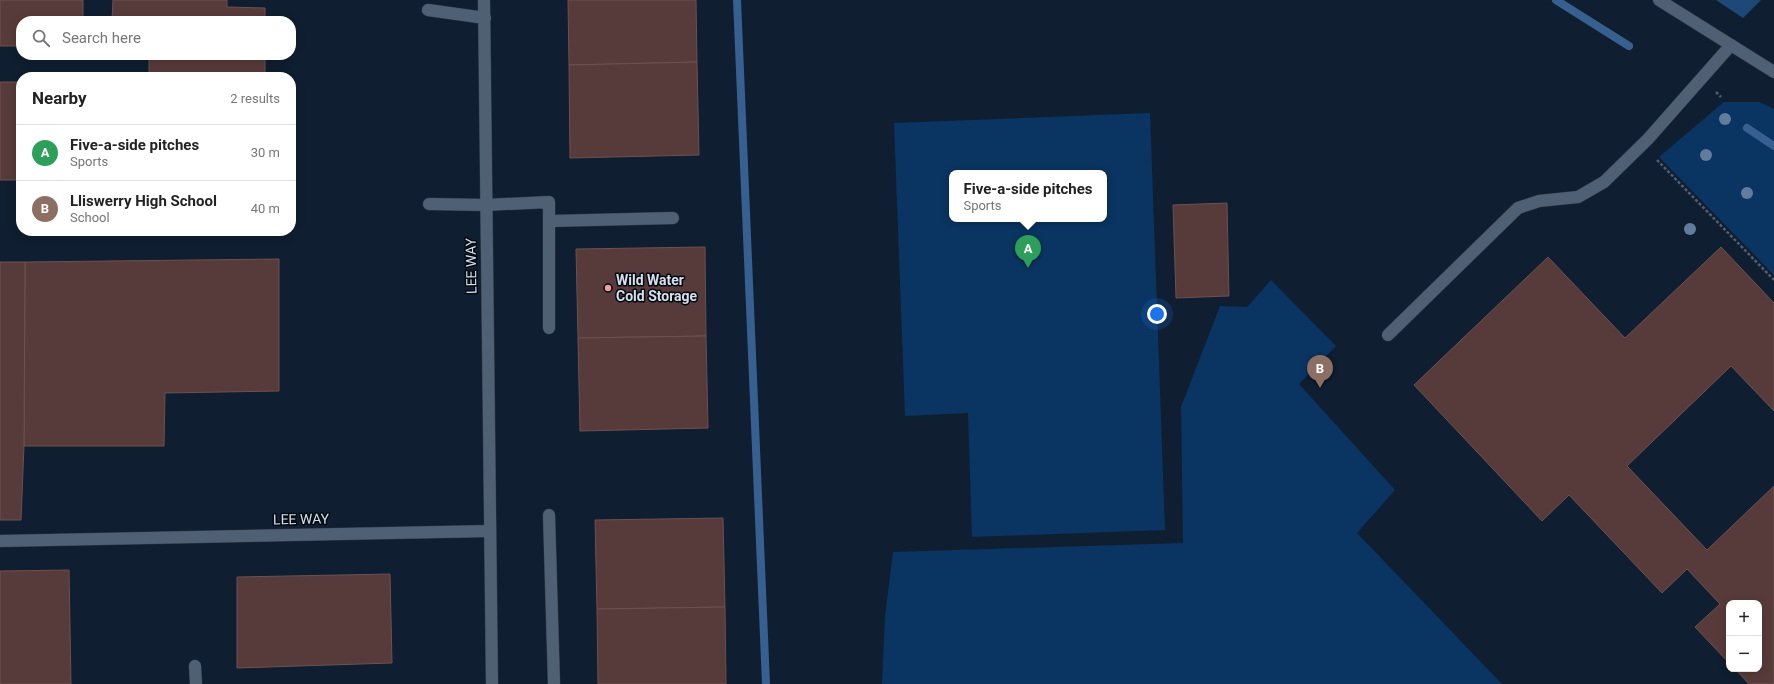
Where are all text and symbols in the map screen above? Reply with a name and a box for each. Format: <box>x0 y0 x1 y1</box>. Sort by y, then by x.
search box <box>16 16 296 60</box>
icon: search <box>30 27 52 49</box>
text: Search here <box>62 29 141 47</box>
text: Nearby <box>32 88 87 108</box>
text: 2 results <box>230 91 280 106</box>
text: Five-a-side pitches <box>70 136 199 154</box>
text: A <box>41 145 49 160</box>
text: 30 m <box>251 145 280 160</box>
text: Sports <box>70 154 108 169</box>
popup <box>949 170 1107 222</box>
text: Five-a-side pitches <box>963 180 1093 198</box>
text: Lliswerry High School <box>70 192 217 210</box>
text: Sports <box>963 198 1002 213</box>
text: B <box>41 201 49 216</box>
text: 40 m <box>251 201 280 216</box>
text: School <box>70 210 110 225</box>
pin: A <box>1015 235 1041 268</box>
street label: LEE WAY <box>463 237 479 294</box>
place label: Wild Water Cold Storage <box>616 272 698 304</box>
marker: Wild Water Cold Storage <box>603 283 613 293</box>
your location <box>1147 304 1167 324</box>
pin: B <box>1307 355 1333 388</box>
street label: LEE WAY <box>273 511 330 527</box>
map controls <box>1726 600 1762 672</box>
button: + <box>1726 600 1762 636</box>
button: − <box>1726 636 1762 672</box>

